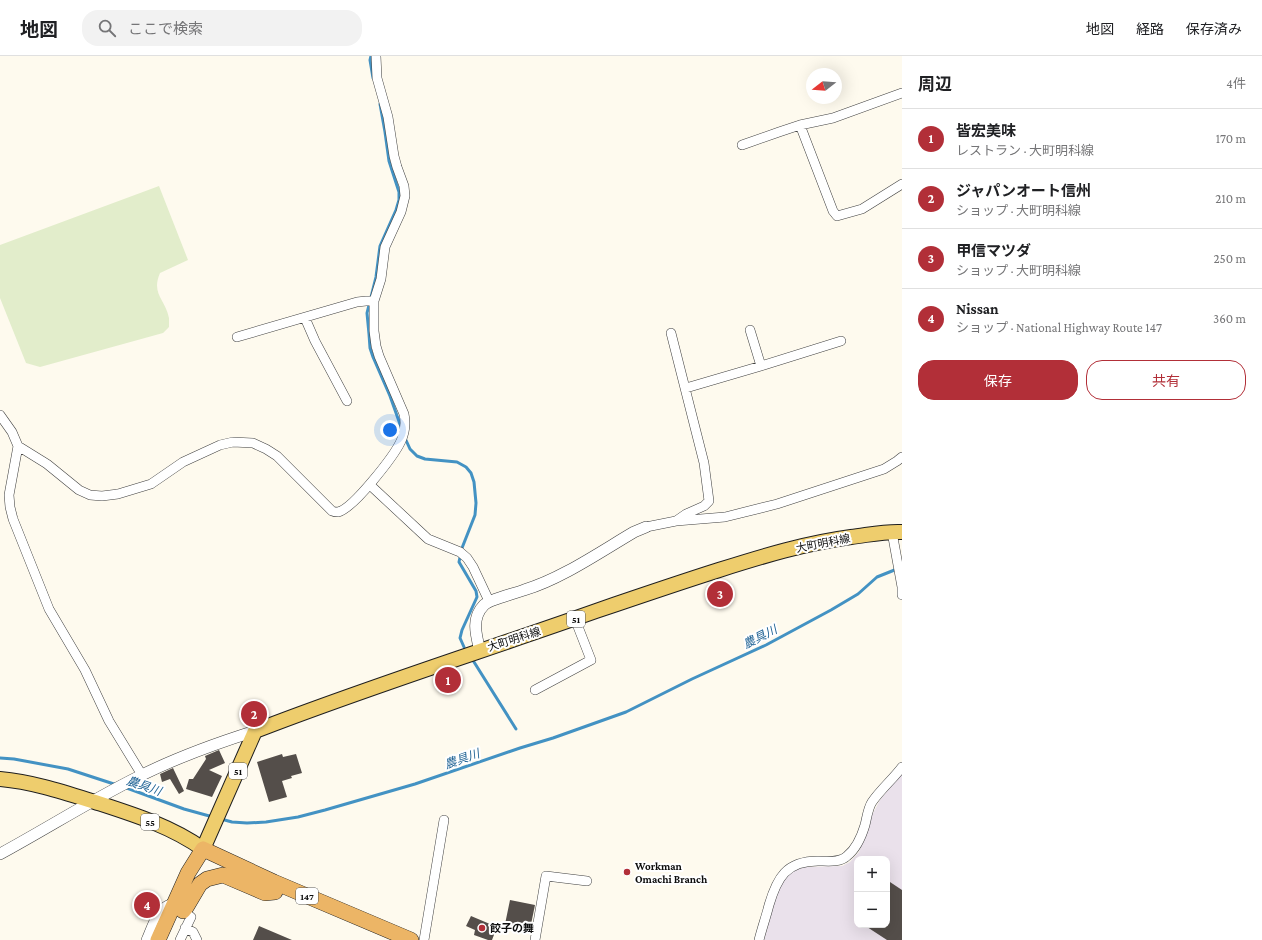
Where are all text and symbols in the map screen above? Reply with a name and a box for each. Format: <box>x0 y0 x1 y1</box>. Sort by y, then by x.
search box <box>82 10 362 46</box>
icon: search <box>96 17 118 39</box>
text: 地図 <box>20 19 58 40</box>
text: ここで検索 <box>128 21 203 37</box>
text: 地図 <box>1086 21 1114 37</box>
text: 経路 <box>1136 21 1164 37</box>
text: 保存済み <box>1186 21 1242 37</box>
north arrow <box>806 68 842 104</box>
text: 周辺 <box>918 75 952 94</box>
text: 4件 <box>1226 76 1246 91</box>
text: 皆宏美味 <box>956 123 1016 139</box>
text: 1 <box>929 131 933 146</box>
text: 170 m <box>1216 131 1246 146</box>
text: レストラン · 大町明科線 <box>956 143 1094 158</box>
text: ジャパンオート信州 <box>956 183 1091 199</box>
text: 2 <box>928 191 934 206</box>
text: 210 m <box>1215 191 1246 206</box>
text: ショップ · 大町明科線 <box>956 203 1081 218</box>
text: 甲信マツダ <box>956 243 1031 259</box>
text: 3 <box>928 251 934 266</box>
text: 250 m <box>1213 251 1246 266</box>
text: ショップ · 大町明科線 <box>956 263 1081 278</box>
text: Nissan <box>956 301 999 317</box>
text: 4 <box>927 311 935 326</box>
text: 360 m <box>1213 311 1246 326</box>
text: ショップ · National Highway Route 147 <box>956 320 1162 335</box>
button: 保存 <box>918 360 1078 400</box>
button: 共有 <box>1086 360 1246 400</box>
your location <box>380 420 400 440</box>
street label: 大町明科線 <box>795 532 851 554</box>
pin: 3 <box>707 579 733 609</box>
road number: 51 <box>567 611 585 627</box>
water label: 農具川 <box>741 622 781 651</box>
street label: 大町明科線 <box>486 625 542 653</box>
pin: 1 <box>435 665 461 695</box>
pin: 2 <box>241 699 267 729</box>
water label: 農具川 <box>443 746 483 771</box>
road number: 51 <box>229 763 247 779</box>
water label: 農具川 <box>125 774 165 799</box>
road number: 55 <box>141 814 159 830</box>
map controls <box>854 856 890 928</box>
button: + <box>854 856 890 892</box>
place label: Workman Omachi Branch <box>634 860 708 885</box>
marker: Workman Omachi Branch <box>622 867 632 877</box>
road number: 147 <box>296 888 318 904</box>
pin: 4 <box>134 890 160 920</box>
button: − <box>854 892 890 928</box>
place label: 餃子の舞 <box>490 922 534 934</box>
marker: 餃子の舞 <box>477 923 487 933</box>

